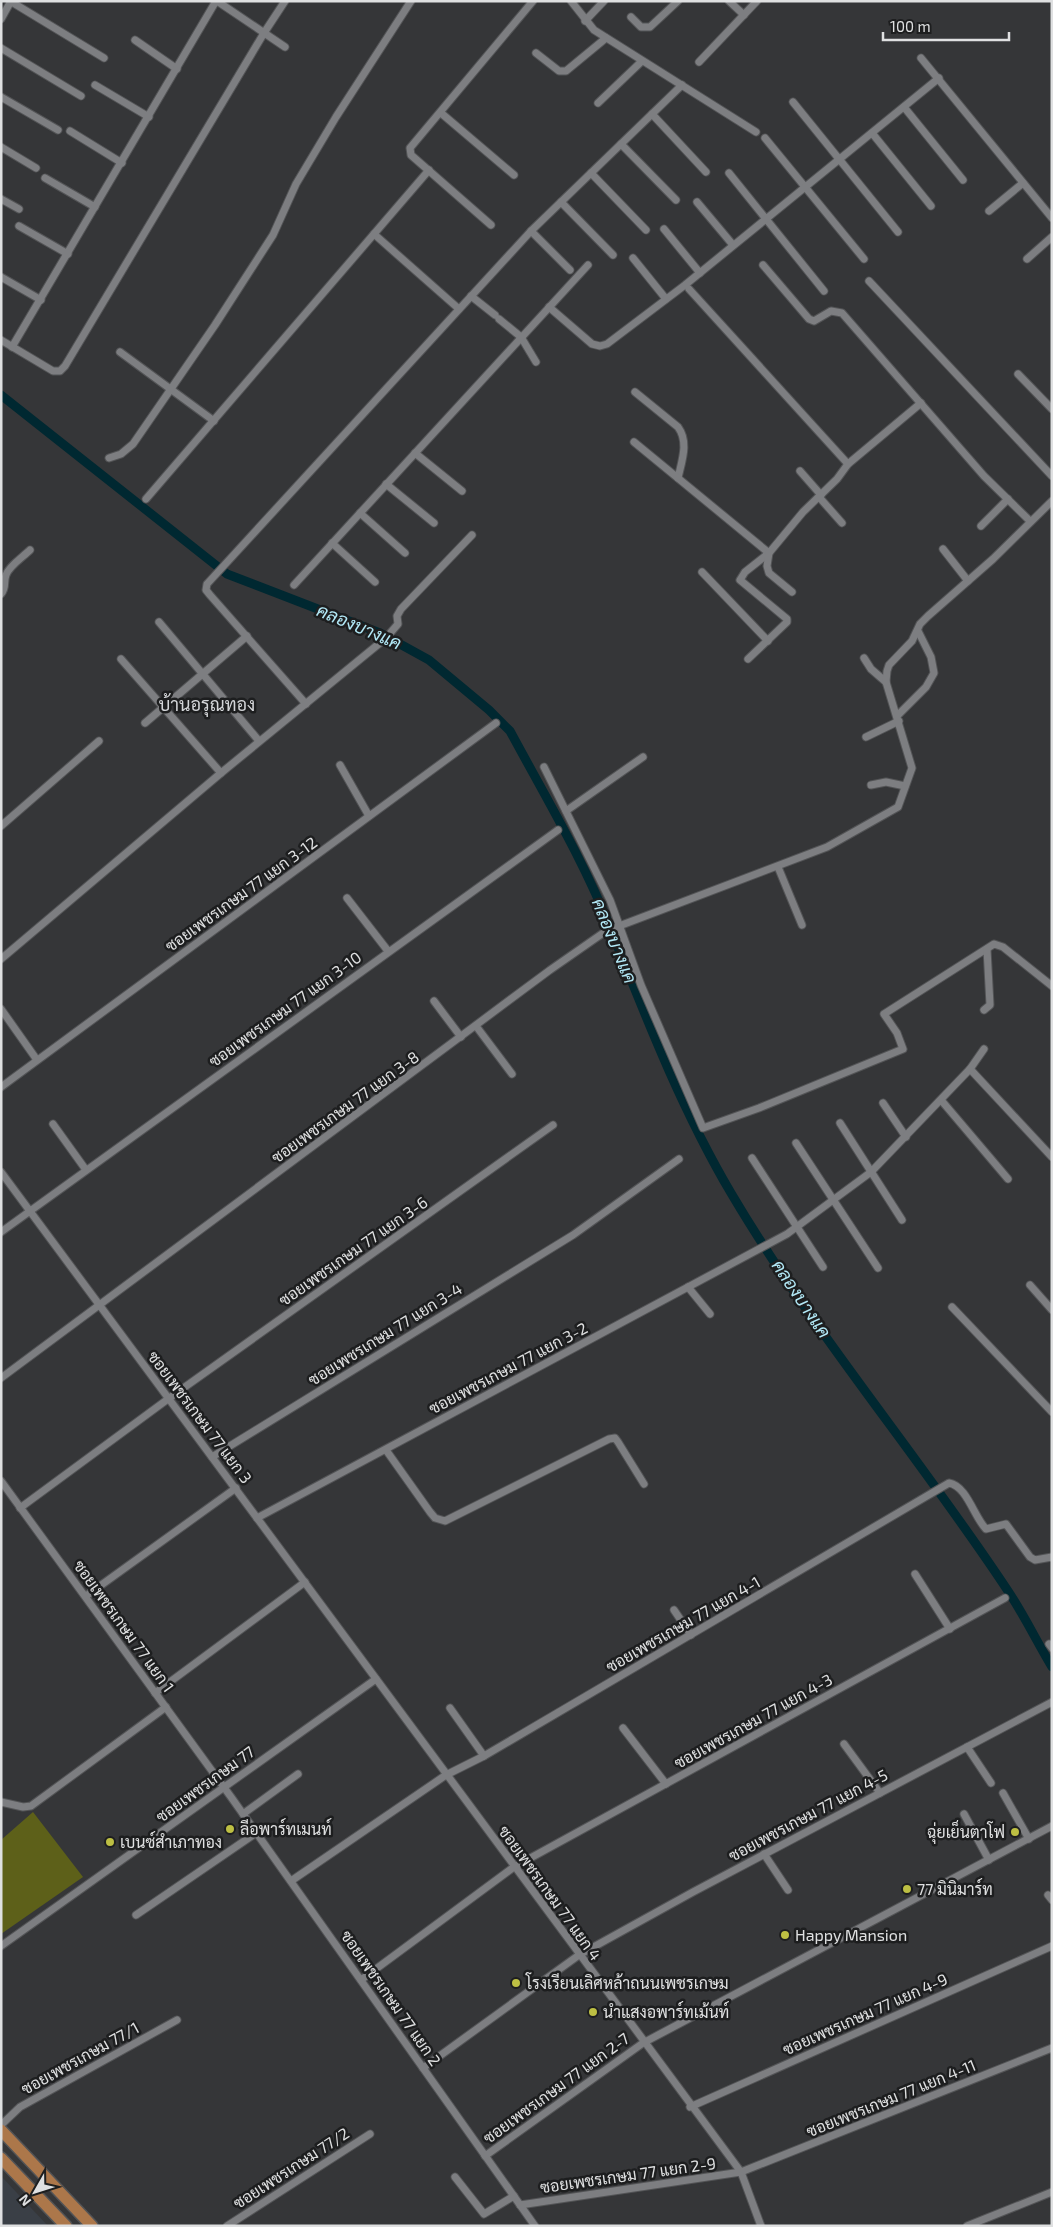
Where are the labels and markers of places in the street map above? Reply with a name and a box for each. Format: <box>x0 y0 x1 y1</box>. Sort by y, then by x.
place label: ลีอพาร์ทเมนท์ <box>240 1817 332 1838</box>
place label: ฉุ่ยเย็นตาโฟ <box>927 1819 1005 1844</box>
marker: ลีอพาร์ทเมนท์ <box>224 1823 236 1835</box>
marker: ฉุ่ยเย็นตาโฟ <box>1009 1826 1021 1838</box>
place label: เบนซ์สำเภาทอง <box>120 1830 222 1851</box>
marker: เบนซ์สำเภาทอง <box>104 1836 116 1848</box>
place label: 77 มินิมาร์ท <box>917 1877 993 1898</box>
marker: 77 มินิมาร์ท <box>901 1883 913 1895</box>
place label: Happy Mansion <box>795 1925 907 1944</box>
marker: Happy Mansion <box>779 1929 791 1941</box>
place label: โรงเรียนเลิศหล้าถนนเพชรเกษม <box>525 1972 729 1992</box>
marker: โรงเรียนเลิศหล้าถนนเพชรเกษม <box>510 1977 522 1989</box>
place label: นำแสงอพาร์ทเม้นท์ <box>603 2000 729 2021</box>
marker: นำแสงอพาร์ทเม้นท์ <box>587 2006 599 2018</box>

